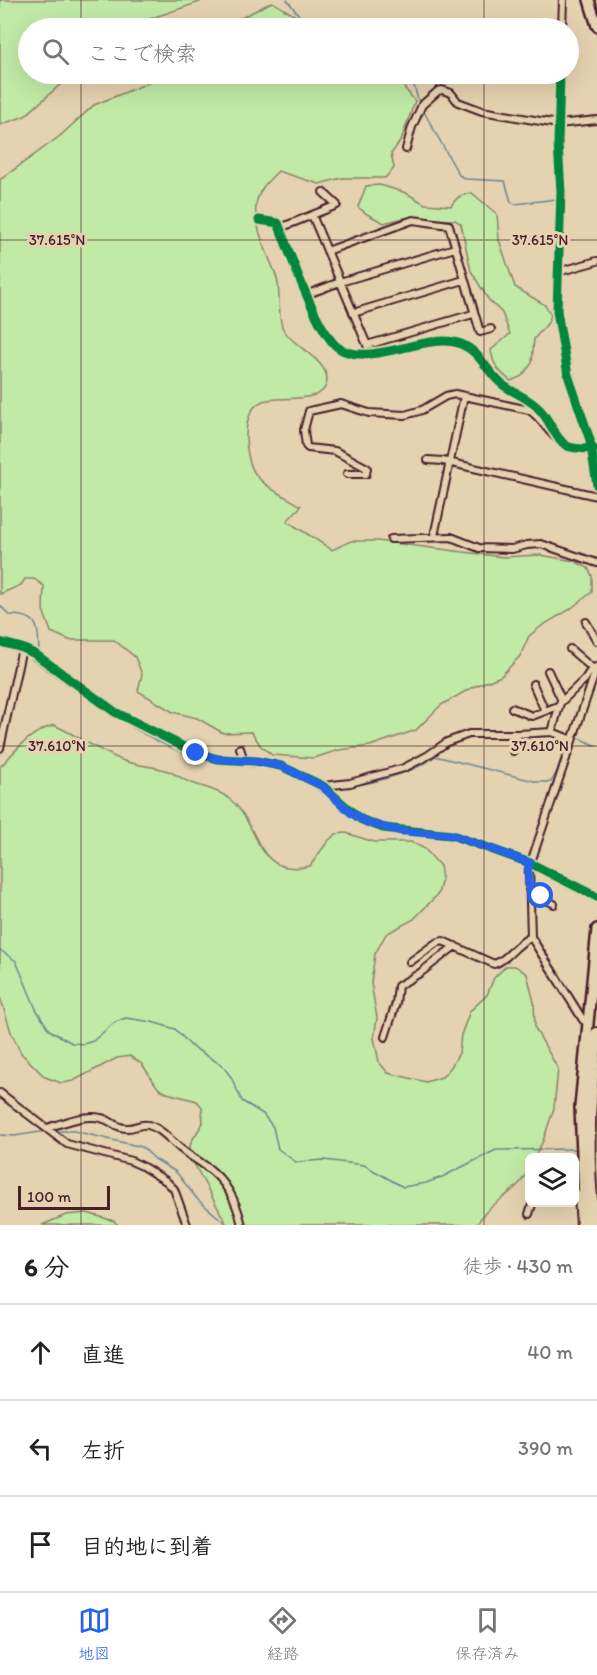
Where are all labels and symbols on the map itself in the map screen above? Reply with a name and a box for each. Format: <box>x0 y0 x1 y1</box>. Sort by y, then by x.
text: 37.615°N <box>29 231 85 249</box>
text: 37.615°N <box>512 231 568 249</box>
text: 37.610°N <box>28 737 86 755</box>
text: 37.610°N <box>511 737 569 755</box>
route end <box>182 739 208 765</box>
route start <box>527 882 553 908</box>
scale bar <box>18 1183 110 1210</box>

